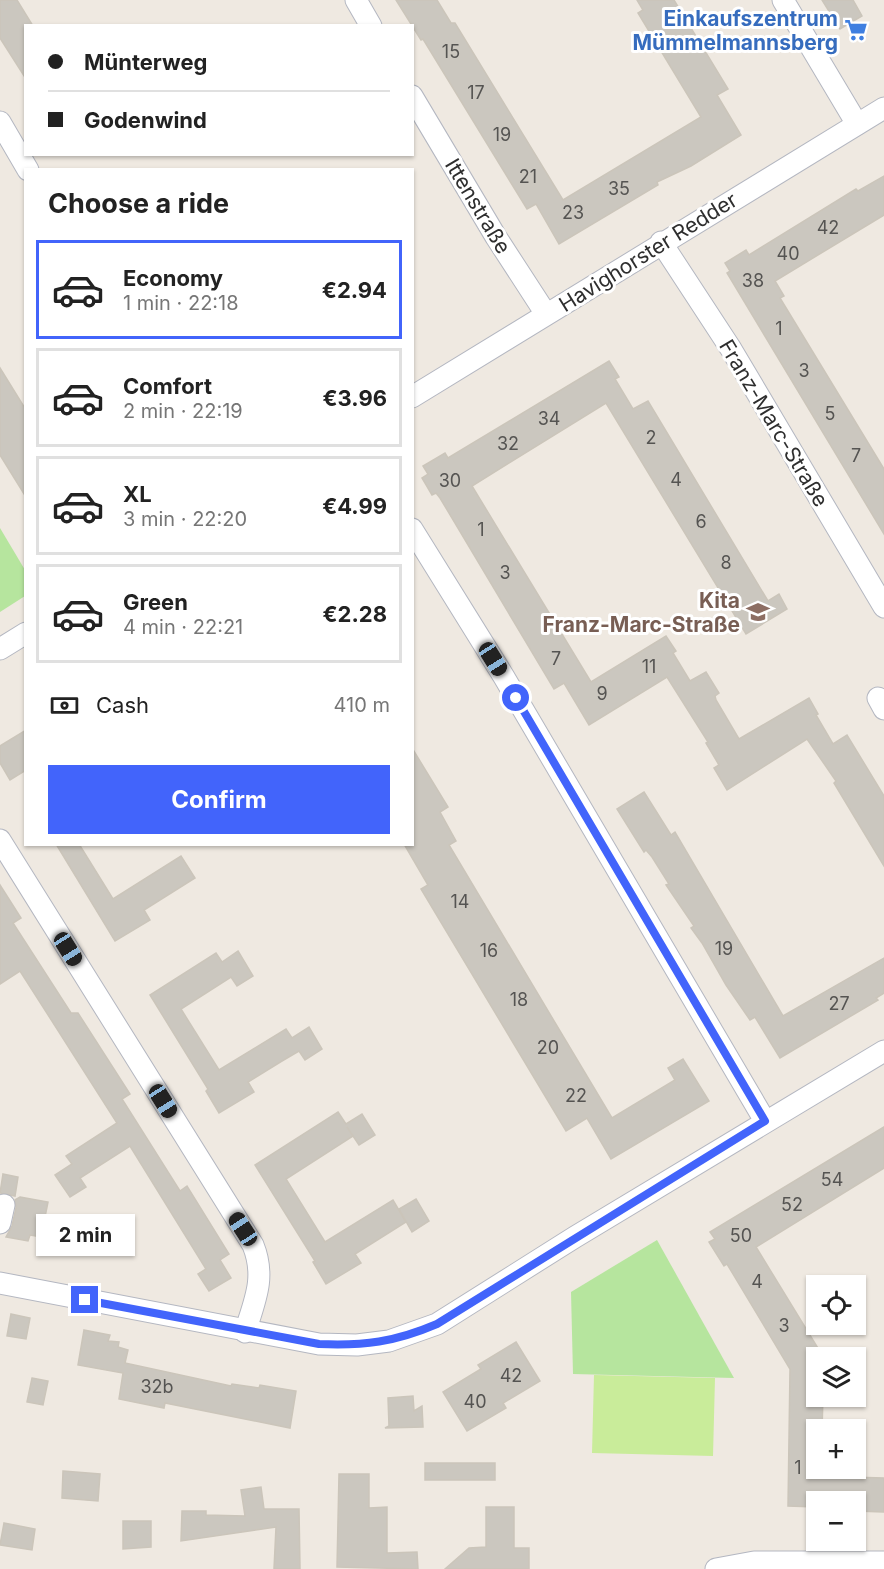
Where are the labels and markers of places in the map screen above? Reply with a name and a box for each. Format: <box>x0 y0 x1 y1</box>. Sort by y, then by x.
place label: Einkaufszentrum Mümmelmannsberg <box>633 6 838 55</box>
supermarket icon: Einkaufszentrum Mümmelmannsberg <box>843 17 869 43</box>
place label: Kita Franz-Marc-Straße <box>543 588 740 637</box>
school or university icon: Kita Franz-Marc-Straße <box>745 599 771 625</box>

